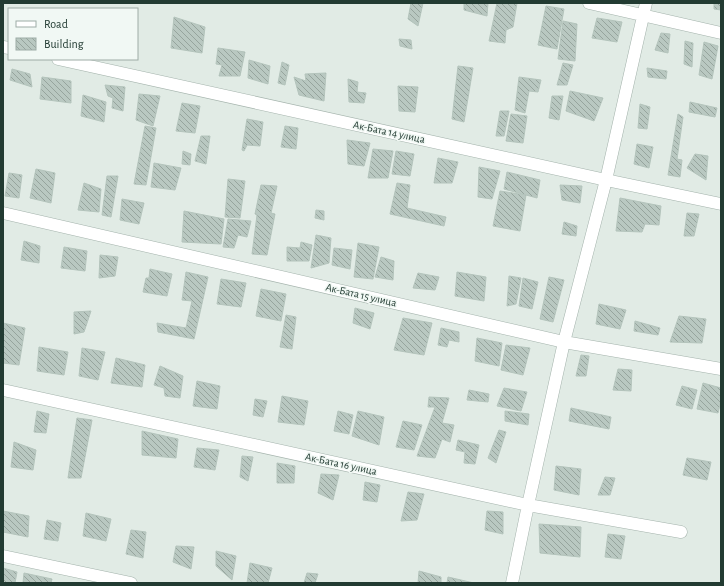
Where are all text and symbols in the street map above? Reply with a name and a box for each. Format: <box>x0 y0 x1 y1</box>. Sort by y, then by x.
legend <box>8 8 138 60</box>
text: Road <box>44 18 68 30</box>
text: Building <box>44 38 84 50</box>
street label: Ак-Бата 14 улица <box>352 119 426 145</box>
street label: Ак-Бата 15 улица <box>324 281 398 309</box>
street label: Ак-Бата 16 улица <box>304 451 378 477</box>

